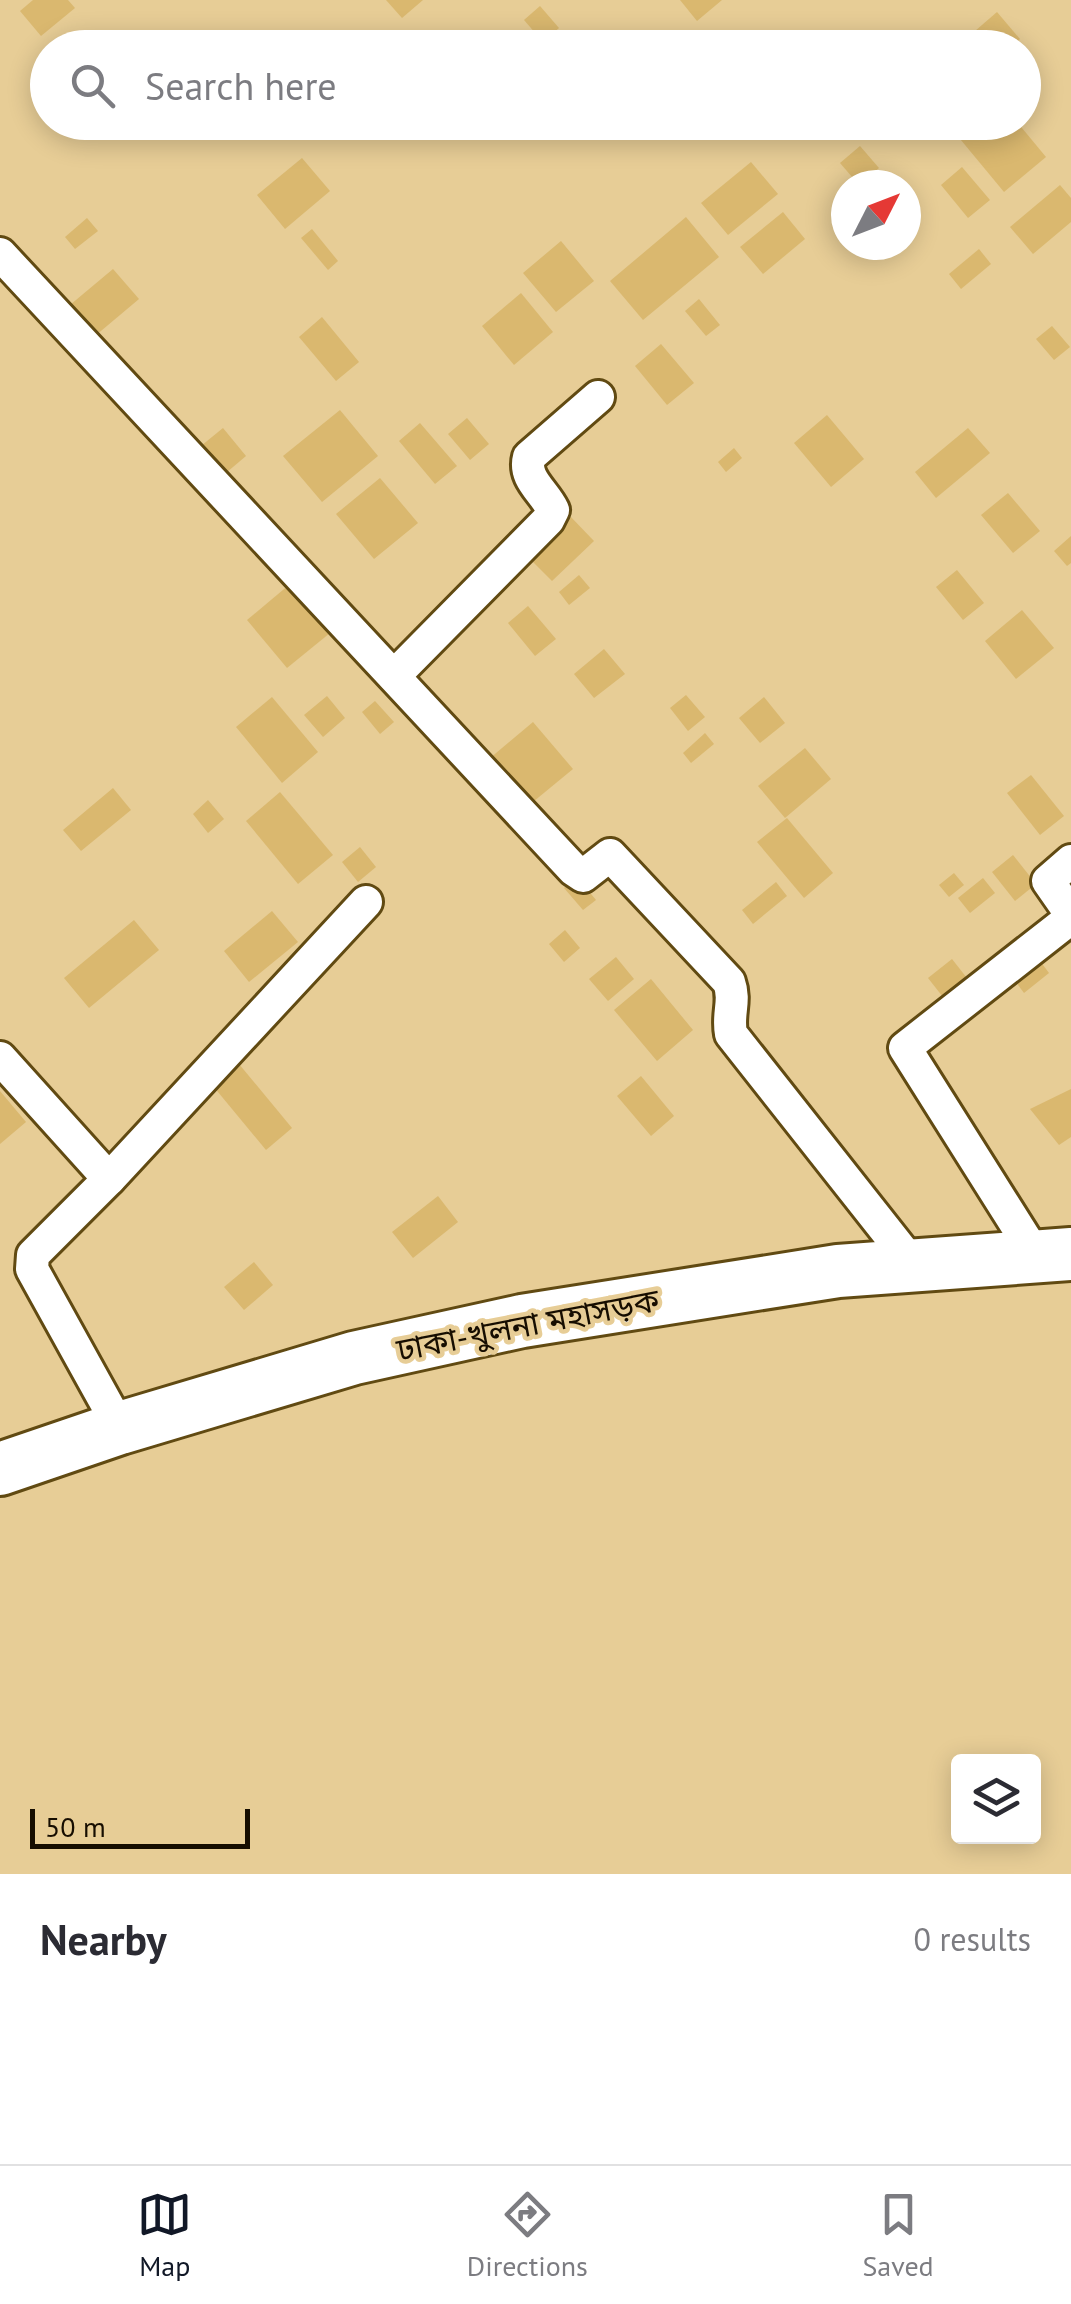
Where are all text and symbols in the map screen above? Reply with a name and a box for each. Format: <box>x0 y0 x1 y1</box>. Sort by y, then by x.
search box <box>30 30 1041 140</box>
icon: search <box>65 58 120 113</box>
text: Search here <box>145 61 337 110</box>
north arrow <box>831 170 921 260</box>
street label: ঢাকা-খুলনা মহাসড়ক <box>392 1278 664 1370</box>
map controls <box>951 1754 1041 1844</box>
button: layers <box>951 1754 1041 1844</box>
scale bar <box>30 1804 250 1848</box>
text: 50 m <box>45 1808 106 1845</box>
text: Nearby <box>40 1912 167 1967</box>
text: 0 results <box>913 1918 1031 1960</box>
tab: Map <box>137 2187 192 2284</box>
tab: Directions <box>467 2187 588 2284</box>
tab: Saved <box>862 2187 934 2284</box>

